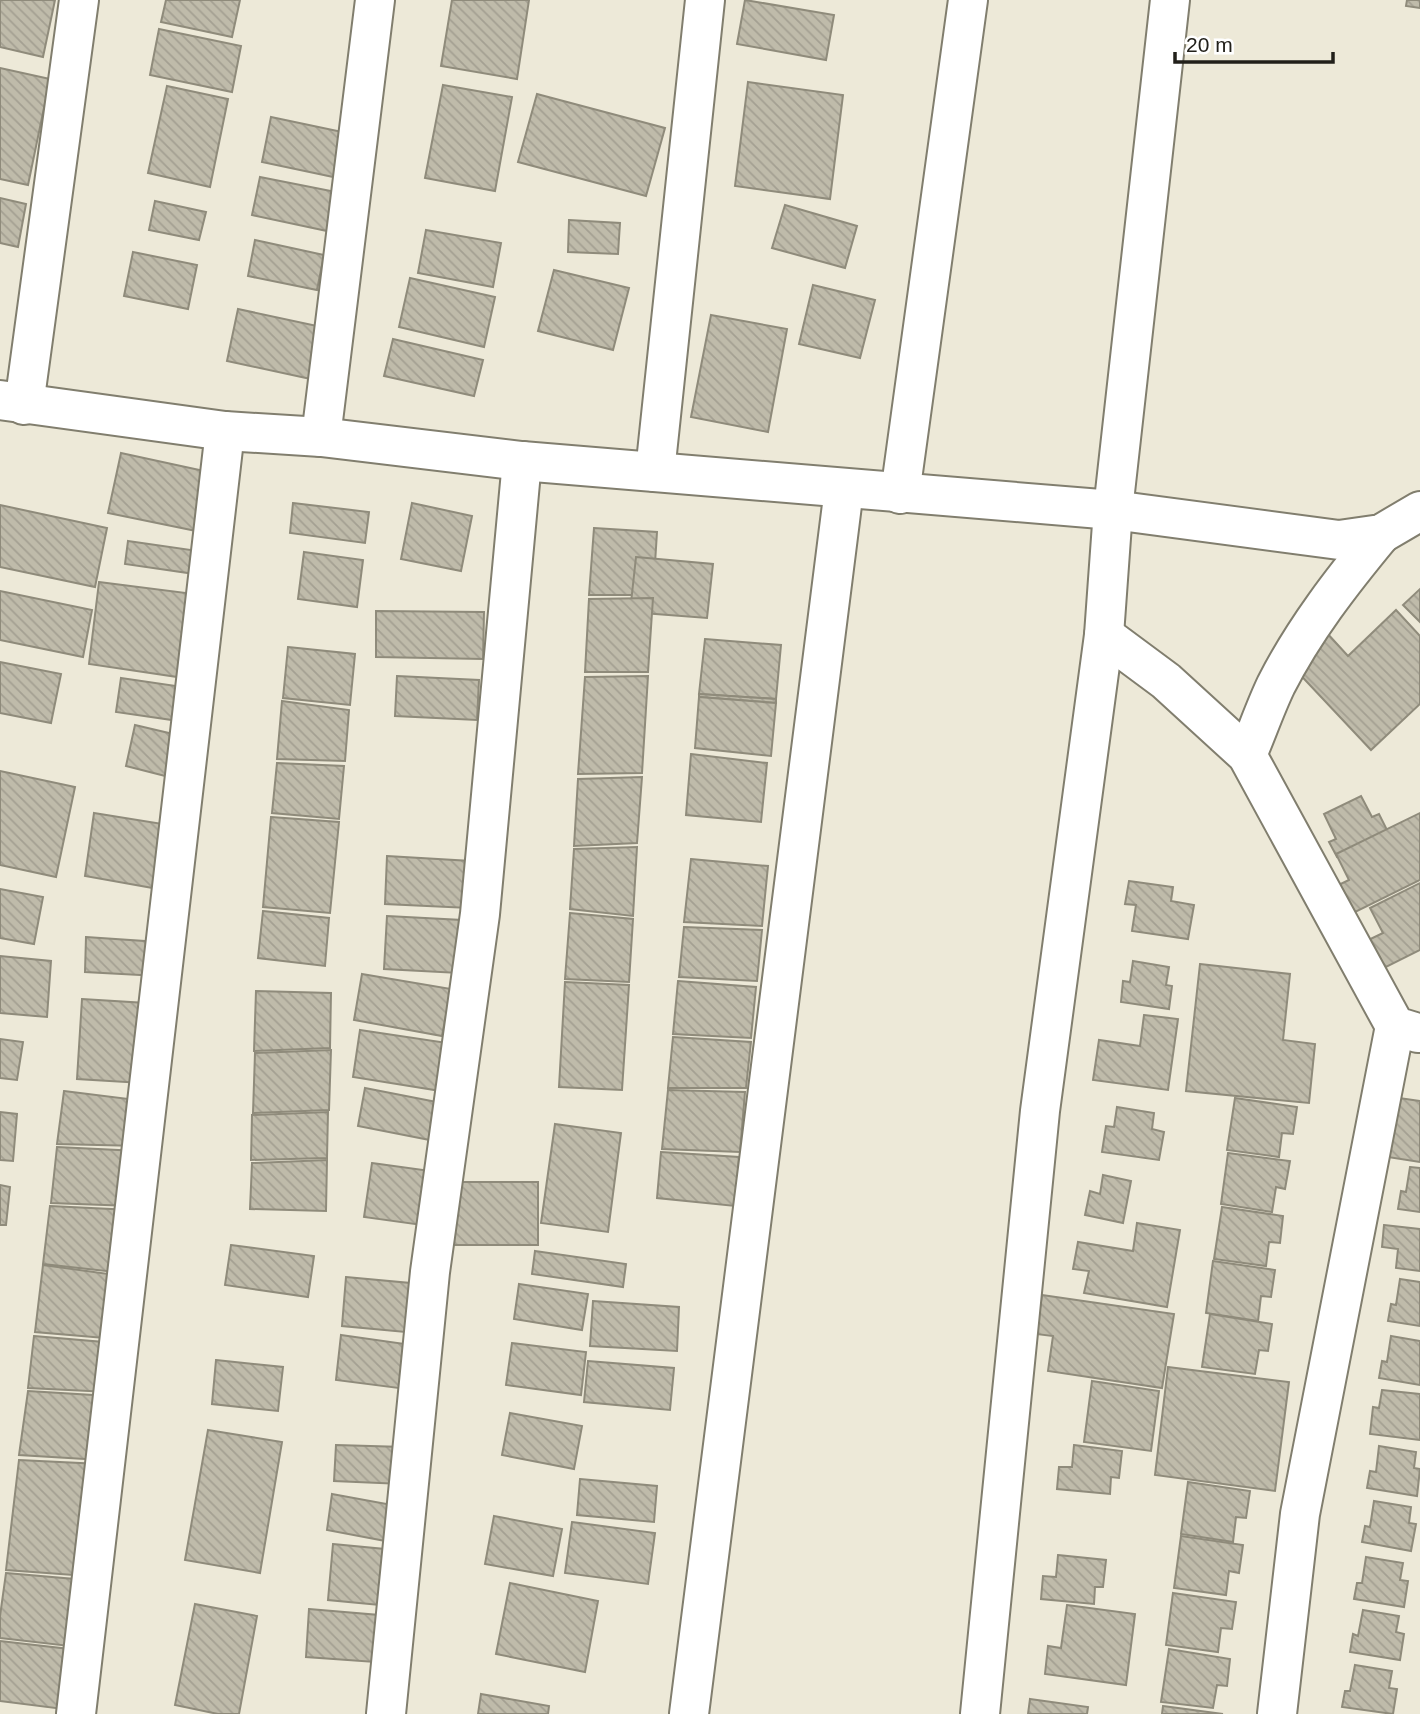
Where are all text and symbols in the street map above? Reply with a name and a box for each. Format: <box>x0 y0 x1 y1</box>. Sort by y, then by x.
scale bar <box>1175 21 1332 65</box>
text: 20 m <box>1186 33 1233 56</box>

